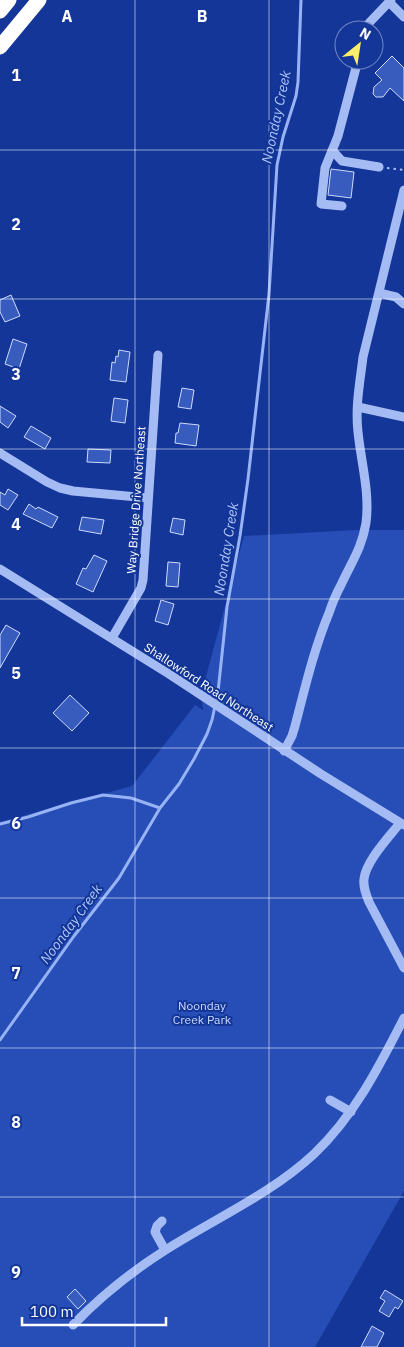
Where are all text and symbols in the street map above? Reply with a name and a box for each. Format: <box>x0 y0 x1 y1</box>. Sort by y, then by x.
text: A <box>62 6 73 26</box>
text: B <box>197 6 208 26</box>
north arrow <box>334 20 384 70</box>
text: N <box>357 23 374 44</box>
text: 1 <box>11 65 21 85</box>
water label: Noonday Creek <box>257 68 295 165</box>
text: 2 <box>11 214 21 234</box>
text: 3 <box>11 364 21 384</box>
street label: Way Bridge Drive Northeast <box>123 426 149 574</box>
water label: Noonday Creek <box>210 500 242 597</box>
text: 4 <box>11 514 21 534</box>
street label: Shallowford Road Northeast <box>141 640 277 734</box>
text: 5 <box>11 663 21 683</box>
text: 6 <box>11 813 21 833</box>
water label: Noonday Creek <box>36 880 106 967</box>
text: 7 <box>11 963 21 983</box>
park label: Noonday Creek Park <box>173 998 232 1027</box>
text: 8 <box>11 1112 21 1132</box>
text: 9 <box>11 1262 21 1282</box>
scale bar <box>22 1294 166 1326</box>
text: 100 m <box>30 1302 74 1321</box>

